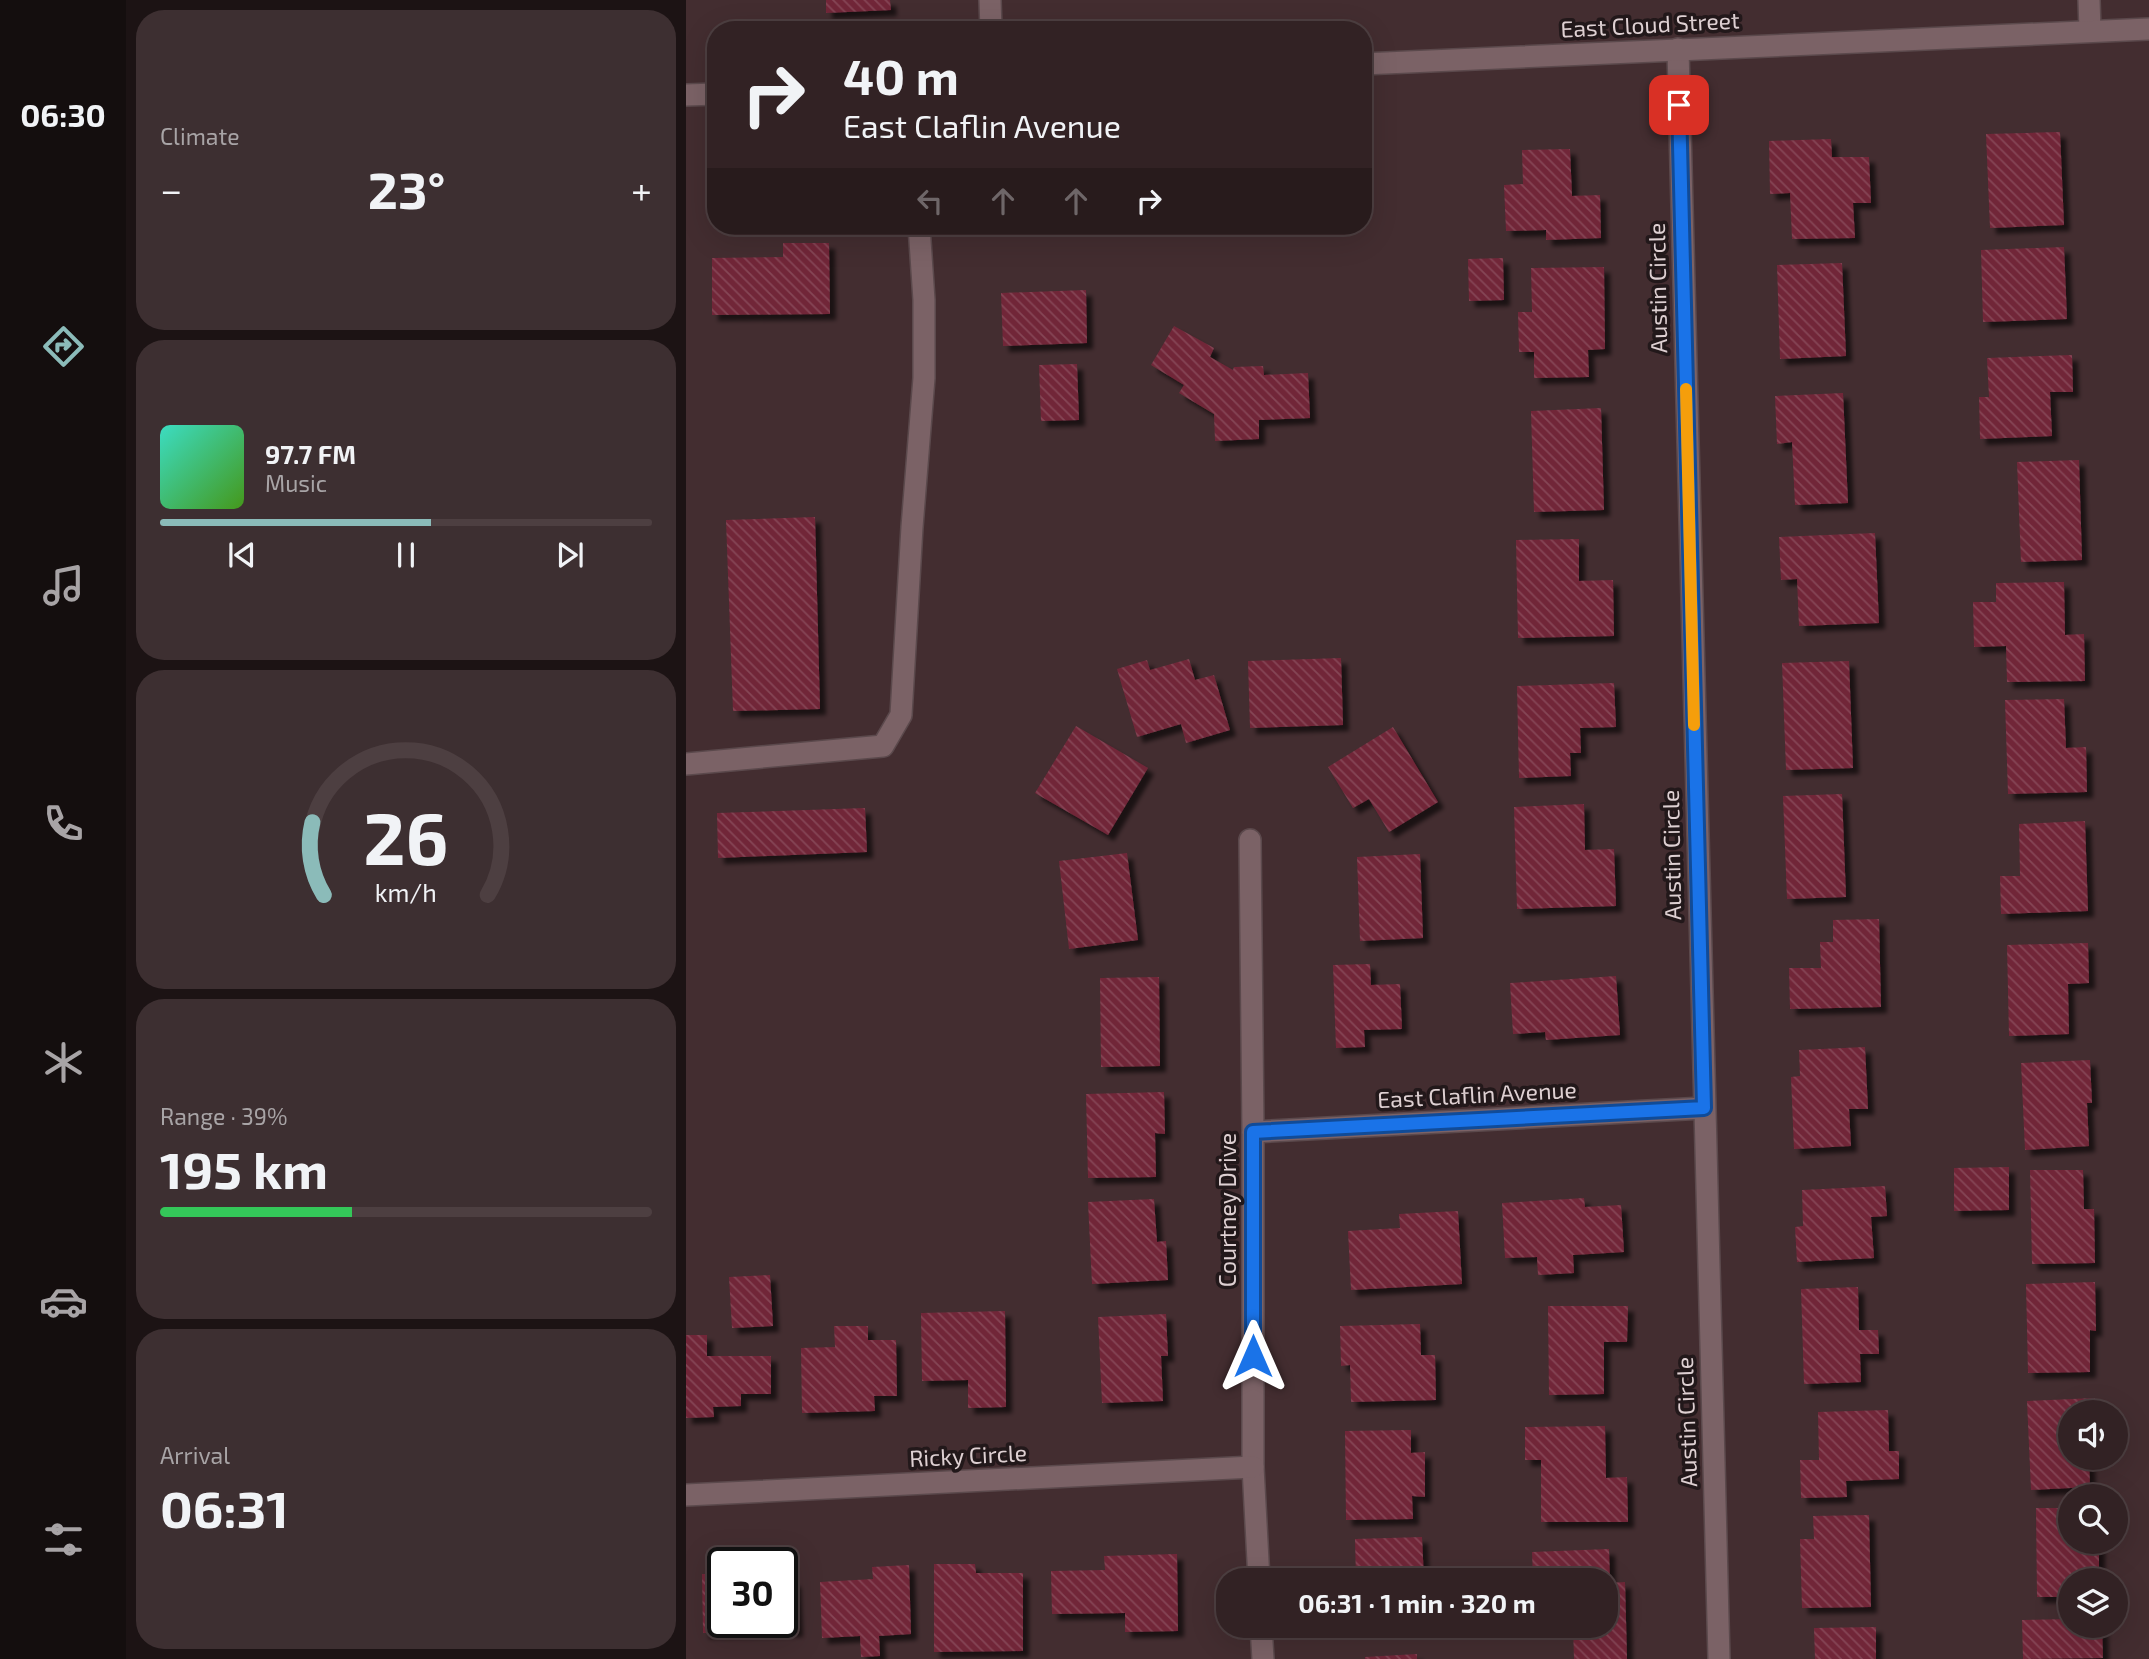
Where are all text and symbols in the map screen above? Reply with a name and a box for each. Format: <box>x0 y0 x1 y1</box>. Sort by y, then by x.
street label: East Cloud Street <box>1560 5 1741 43</box>
text: 40 m <box>843 46 959 105</box>
icon: right <box>728 49 819 140</box>
pin <box>1649 75 1709 135</box>
icon: arrive <box>1660 86 1698 124</box>
text: 06:30 <box>20 95 106 133</box>
text: East Claflin Avenue <box>843 106 1121 144</box>
text: Climate <box>160 122 240 150</box>
text: 23° <box>368 157 445 219</box>
text: − <box>160 166 182 212</box>
text: + <box>631 166 652 212</box>
icon: left <box>911 182 949 220</box>
icon: ahead <box>984 182 1022 220</box>
icon: ahead <box>1057 182 1095 220</box>
icon: right <box>1130 182 1168 220</box>
street label: Austin Circle <box>1642 223 1672 353</box>
icon: directions <box>39 322 88 371</box>
text: 97.7 FM <box>265 438 356 469</box>
text: Music <box>265 469 327 497</box>
icon: previous <box>223 536 261 574</box>
icon: pause <box>387 536 425 574</box>
icon: next <box>551 536 589 574</box>
icon: music <box>39 561 88 610</box>
street label: Austin Circle <box>1656 790 1686 920</box>
text: 26 <box>363 793 449 881</box>
icon: phone <box>39 799 88 848</box>
text: km/h <box>375 877 437 907</box>
icon: climate <box>39 1038 88 1087</box>
street label: East Claflin Avenue <box>1377 1075 1577 1113</box>
text: Range · 39% <box>160 1102 288 1130</box>
street label: Courtney Drive <box>1213 1133 1241 1287</box>
text: 195 km <box>160 1137 328 1199</box>
icon: car <box>39 1277 88 1326</box>
position arrow <box>1216 1319 1290 1393</box>
street label: Austin Circle <box>1670 1356 1702 1488</box>
map controls <box>2058 1400 2128 1638</box>
button: sound <box>2058 1400 2128 1470</box>
street label: Ricky Circle <box>908 1438 1028 1472</box>
text: Arrival <box>160 1441 230 1469</box>
text: 06:31 <box>160 1476 289 1538</box>
button: search <box>2058 1484 2128 1554</box>
icon: filters <box>39 1515 88 1564</box>
speed limit sign: 30 <box>707 1547 798 1638</box>
button: layers <box>2058 1568 2128 1638</box>
text: 06:31 · 1 min · 320 m <box>1298 1587 1536 1618</box>

